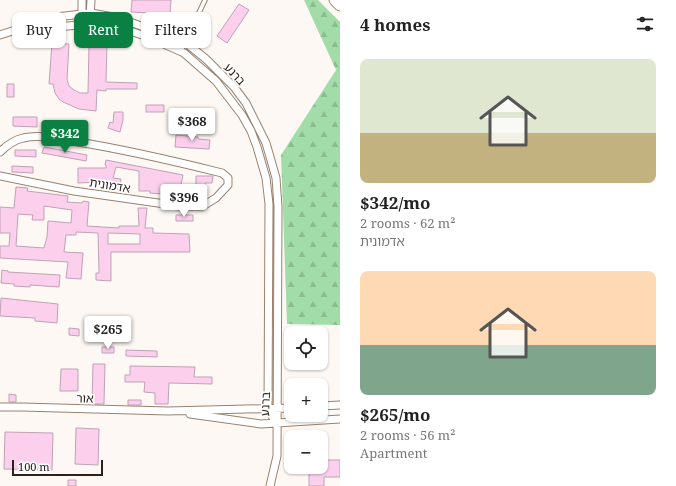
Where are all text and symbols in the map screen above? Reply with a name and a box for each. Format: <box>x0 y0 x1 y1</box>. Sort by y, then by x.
chip: Buy <box>12 12 66 48</box>
chip: Rent <box>74 12 133 48</box>
chip: Filters <box>141 12 211 48</box>
text: 4 homes <box>360 13 430 36</box>
icon: filters <box>634 13 656 35</box>
street label: ברנע <box>220 59 250 89</box>
icon: home <box>472 85 544 157</box>
pin: $368 <box>168 108 216 142</box>
text: $368 <box>177 112 207 130</box>
pin: $342 <box>41 120 89 154</box>
text: $342 <box>50 124 80 142</box>
street label: אדמונית <box>88 173 132 197</box>
pin: $396 <box>160 184 208 218</box>
text: $396 <box>169 188 199 206</box>
text: $342/mo <box>360 191 431 214</box>
text: 2 rooms · 62 m² <box>360 214 455 232</box>
text: אדמונית <box>360 232 405 250</box>
icon: home <box>472 297 544 369</box>
pin: $265 <box>84 316 132 350</box>
text: $265 <box>93 320 123 338</box>
map controls <box>284 326 328 474</box>
button: locate <box>284 326 328 370</box>
button: + <box>284 378 328 422</box>
street label: אור <box>76 389 94 407</box>
street label: ברנע <box>256 391 274 417</box>
text: $265/mo <box>360 403 431 426</box>
text: 2 rooms · 56 m² <box>360 426 455 444</box>
button: − <box>284 430 328 474</box>
text: Apartment <box>360 444 427 462</box>
scale bar <box>12 458 103 477</box>
text: 100 m <box>18 459 50 474</box>

